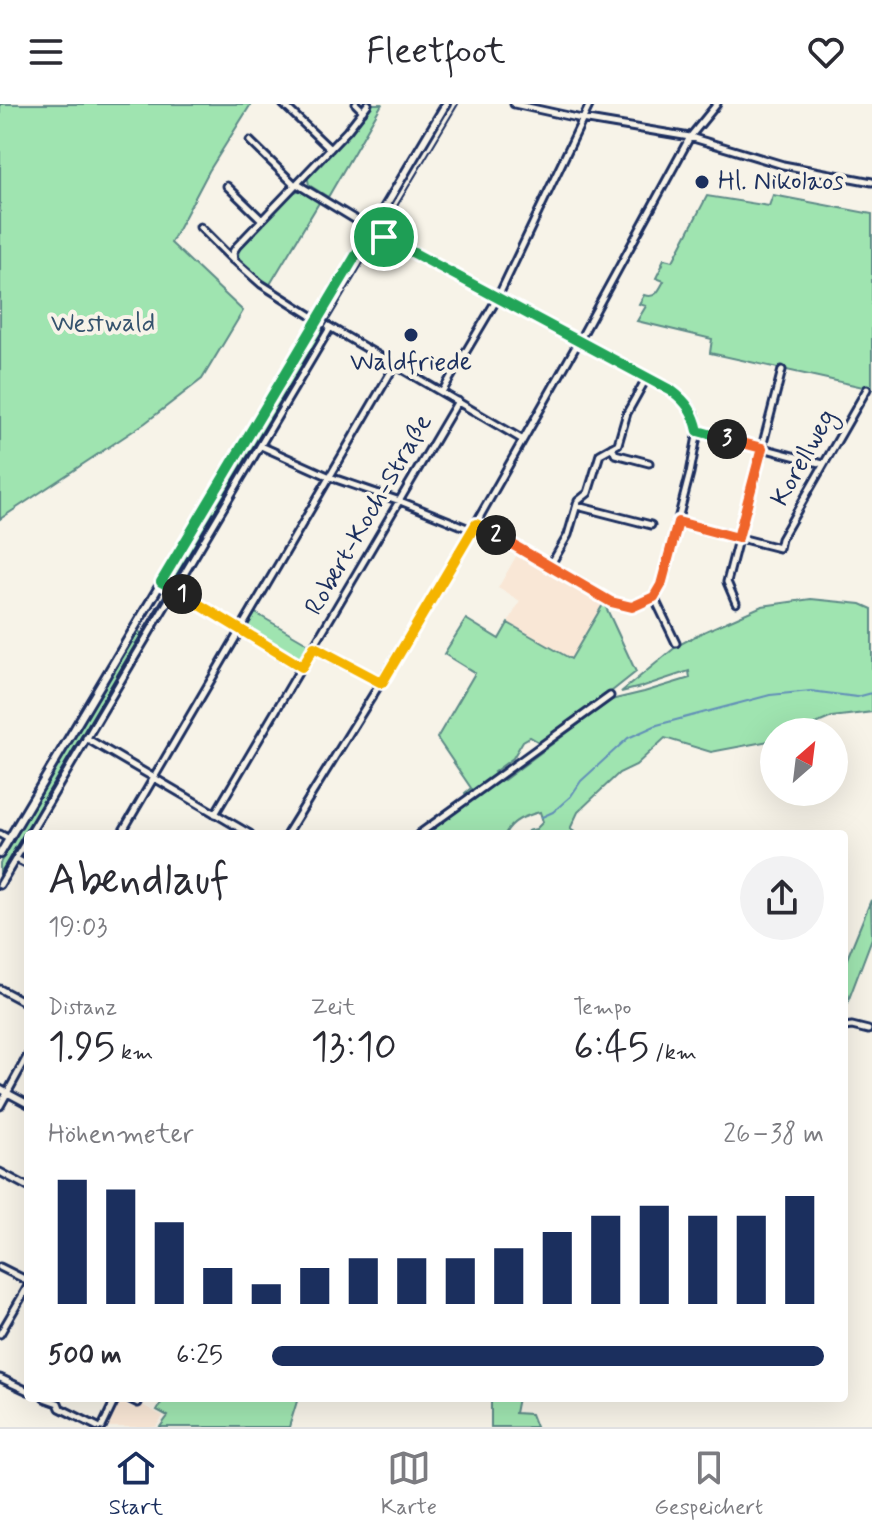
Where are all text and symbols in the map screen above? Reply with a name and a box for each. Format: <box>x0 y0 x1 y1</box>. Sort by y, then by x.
text: Fleetfoot <box>366 29 506 76</box>
icon: menu <box>24 30 68 74</box>
icon: heart <box>804 30 848 74</box>
place label: Hl. Nikolaos <box>718 165 844 199</box>
marker: Hl. Nikolaos <box>693 173 711 191</box>
pin <box>350 203 418 271</box>
icon: arrive <box>362 215 406 259</box>
park label: Westwald <box>51 307 155 341</box>
marker: Waldfriede <box>402 326 420 344</box>
place label: Waldfriede <box>350 346 472 380</box>
street label: Korellweg <box>763 403 846 514</box>
street label: Robert-Koch-Straße <box>298 408 441 622</box>
pin: 3 <box>707 419 747 459</box>
text: 3 <box>722 425 732 453</box>
pin: 2 <box>476 515 516 555</box>
text: 2 <box>491 521 501 549</box>
pin: 1 <box>162 574 202 614</box>
text: 1 <box>177 580 187 608</box>
north arrow <box>760 718 848 806</box>
map controls <box>760 718 848 806</box>
text: Abendlauf <box>48 852 229 910</box>
button: share <box>740 856 824 940</box>
text: 19:03 <box>48 911 108 945</box>
text: Distanz <box>48 994 117 1022</box>
text: Zeit <box>311 994 355 1022</box>
text: Tempo <box>573 994 632 1022</box>
text: 1.95 <box>48 1022 115 1074</box>
text: 13:10 <box>311 1022 397 1074</box>
text: 6:45 <box>573 1022 649 1074</box>
text: km <box>115 1039 153 1067</box>
text: /km <box>649 1039 697 1067</box>
text: Höhenmeter <box>48 1118 194 1152</box>
text: 26–38 m <box>723 1118 824 1152</box>
text: 500 m <box>48 1339 122 1373</box>
text: 6:25 <box>176 1339 223 1373</box>
tab: Start <box>109 1446 163 1522</box>
tab: Karte <box>381 1446 437 1522</box>
tab: Gespeichert <box>654 1446 763 1522</box>

